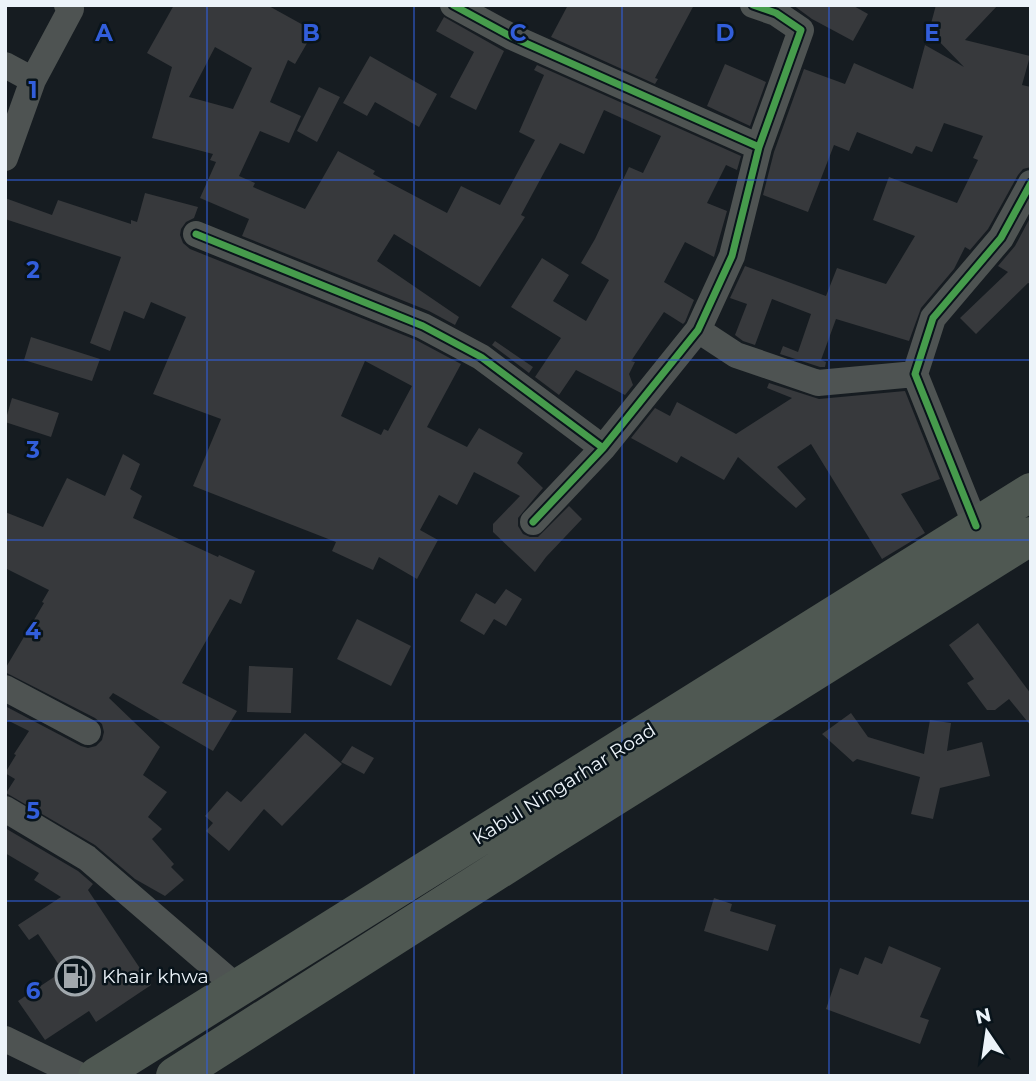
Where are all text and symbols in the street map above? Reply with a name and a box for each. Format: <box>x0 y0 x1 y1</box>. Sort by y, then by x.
text: A <box>94 19 113 47</box>
text: B <box>302 19 320 47</box>
text: C <box>510 19 527 47</box>
text: D <box>716 19 735 47</box>
text: E <box>924 19 940 47</box>
text: 1 <box>28 76 38 104</box>
text: 2 <box>26 256 40 284</box>
text: 3 <box>25 436 40 464</box>
text: 4 <box>25 617 41 645</box>
street label: Kabul Ningarhar Road <box>468 718 660 850</box>
text: 5 <box>26 797 40 825</box>
fuel station icon: Khair khwa <box>54 955 96 997</box>
place label: Khair khwa <box>102 965 209 988</box>
text: 6 <box>26 977 41 1005</box>
north arrow <box>952 997 1022 1067</box>
text: N <box>973 1003 993 1029</box>

